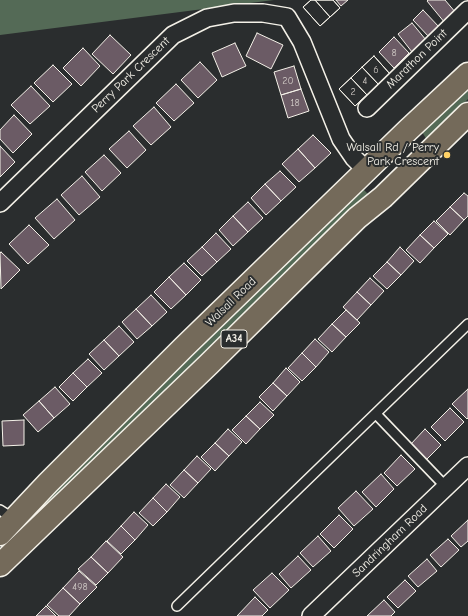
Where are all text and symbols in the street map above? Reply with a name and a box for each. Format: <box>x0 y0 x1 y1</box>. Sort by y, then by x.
street label: Marathon Point <box>384 26 450 92</box>
street label: Perry Park Crescent <box>89 34 173 116</box>
house number: 8 <box>391 47 397 59</box>
house number: 6 <box>373 64 379 76</box>
house number: 20 <box>282 75 294 87</box>
house number: 4 <box>363 75 367 87</box>
house number: 2 <box>350 86 356 98</box>
house number: 18 <box>290 97 300 109</box>
place label: Walsall Rd / Perry Park Crescent <box>346 141 439 169</box>
marker: Walsall Rd / Perry Park Crescent <box>442 150 452 160</box>
street label: Walsall Road <box>203 274 259 330</box>
road number: A34 <box>221 330 247 348</box>
street label: Sandringham Road <box>349 502 431 580</box>
house number: 498 <box>72 581 88 593</box>

